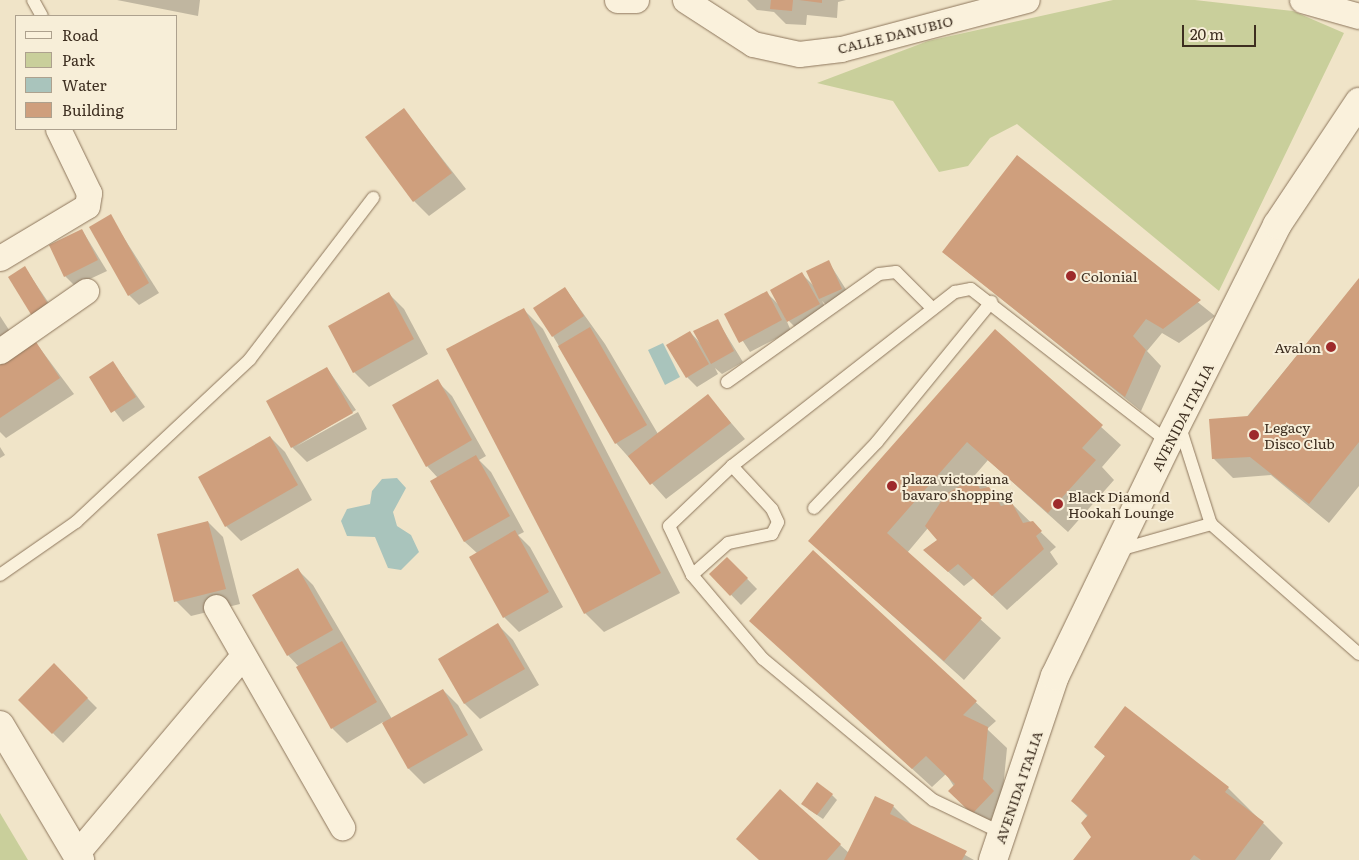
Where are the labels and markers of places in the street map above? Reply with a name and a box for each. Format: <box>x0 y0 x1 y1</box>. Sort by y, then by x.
place label: Colonial <box>1081 268 1138 284</box>
marker: Colonial <box>1065 270 1077 282</box>
place label: Avalon <box>1274 339 1321 355</box>
marker: Avalon <box>1325 341 1337 353</box>
place label: Legacy Disco Club <box>1264 419 1335 452</box>
marker: Legacy Disco Club <box>1248 429 1260 441</box>
place label: plaza victoriana bavaro shopping <box>902 470 1013 502</box>
marker: plaza victoriana bavaro shopping <box>886 480 898 492</box>
place label: Black Diamond Hookah Lounge <box>1068 488 1174 520</box>
marker: Black Diamond Hookah Lounge <box>1052 498 1064 510</box>

